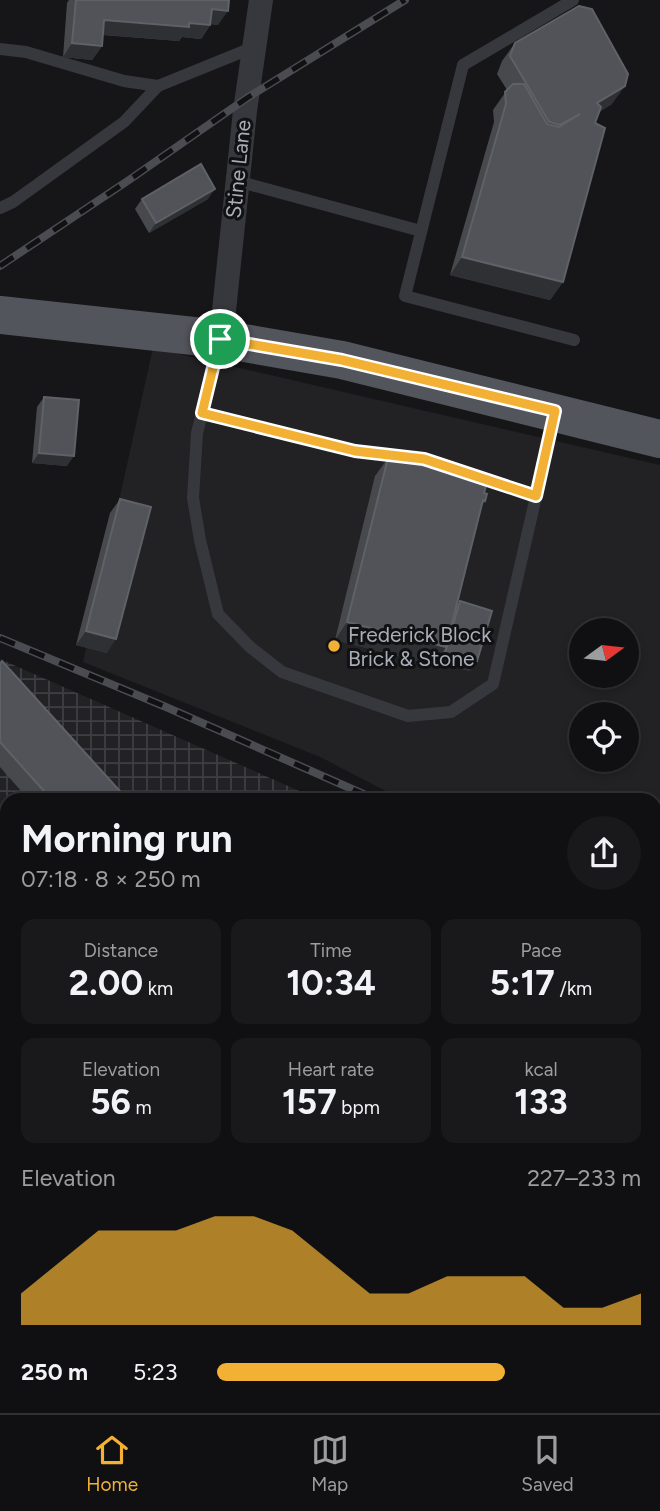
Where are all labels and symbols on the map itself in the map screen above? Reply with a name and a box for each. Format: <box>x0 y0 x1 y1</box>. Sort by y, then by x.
street label: Stine Lane <box>220 119 256 219</box>
pin <box>190 309 250 369</box>
north arrow <box>569 618 639 688</box>
place label: Frederick Block Brick & Stone <box>348 622 492 671</box>
marker: Frederick Block Brick & Stone <box>326 638 342 654</box>

